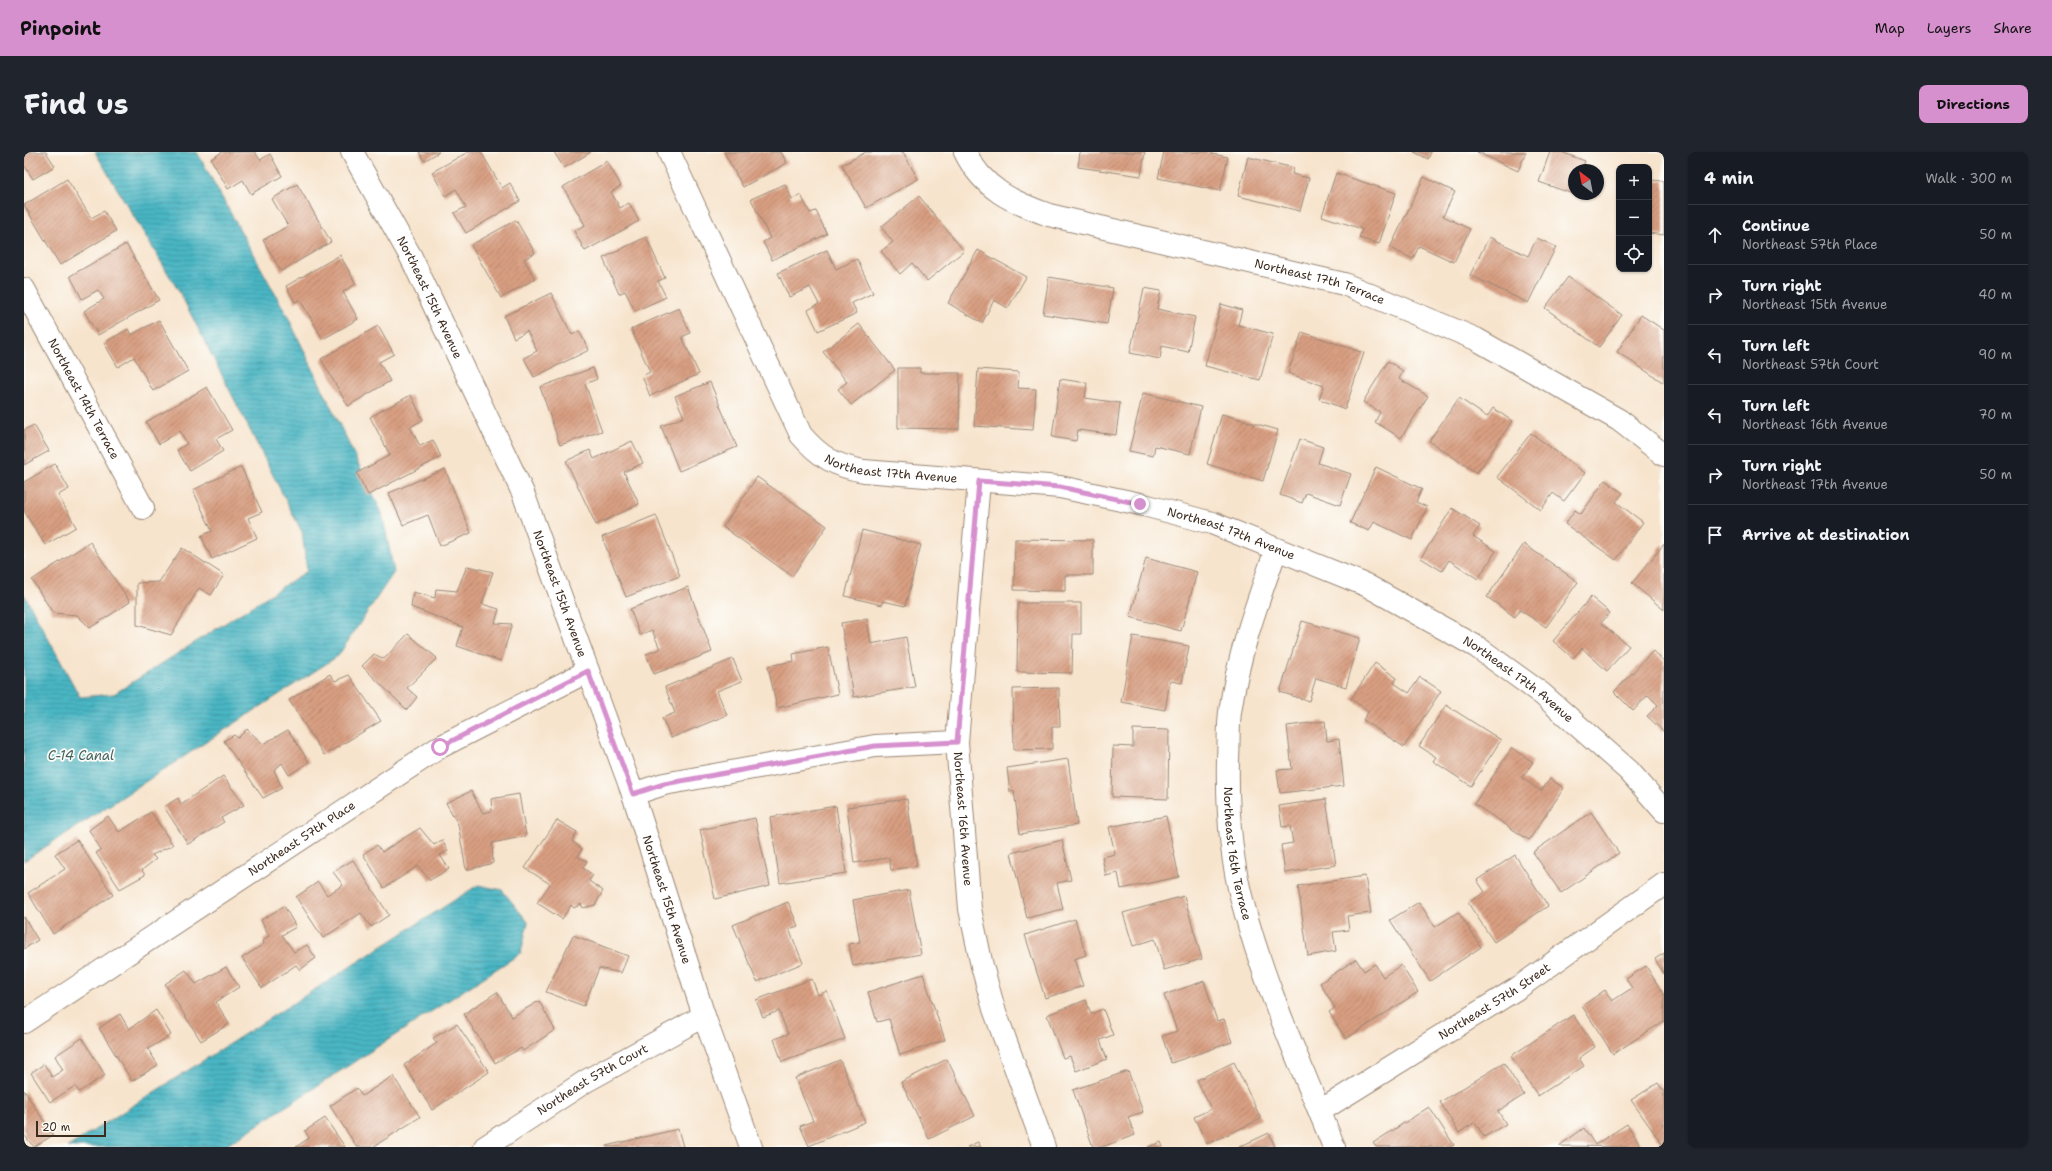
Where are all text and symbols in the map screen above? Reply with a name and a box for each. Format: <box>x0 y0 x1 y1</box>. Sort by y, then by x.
text: Pinpoint <box>20 16 101 41</box>
text: Map <box>1875 19 1905 37</box>
text: Layers <box>1927 19 1971 37</box>
text: Share <box>1993 19 2032 37</box>
text: Find us <box>24 85 129 123</box>
button: Directions <box>1919 85 2028 123</box>
north arrow <box>1568 164 1604 200</box>
map controls <box>1616 164 1652 272</box>
button: + <box>1616 164 1652 200</box>
text: 4 min <box>1704 167 1754 189</box>
text: Walk · 300 m <box>1925 170 2012 187</box>
button: − <box>1616 200 1652 236</box>
text: Continue <box>1742 216 1810 236</box>
icon: ahead <box>1704 224 1726 246</box>
text: 50 m <box>1979 226 2012 243</box>
street label: Northeast 15th Avenue <box>393 233 466 362</box>
button: locate <box>1616 236 1652 272</box>
text: Northeast 57th Place <box>1742 236 1878 253</box>
street label: Northeast 17th Terrace <box>1253 255 1387 308</box>
text: Turn right <box>1742 276 1822 296</box>
icon: right <box>1704 284 1726 306</box>
text: 40 m <box>1978 286 2012 303</box>
text: Northeast 15th Avenue <box>1742 296 1887 313</box>
street label: Northeast 14th Terrace <box>44 336 123 462</box>
text: Turn left <box>1742 336 1810 356</box>
icon: left <box>1704 344 1726 366</box>
text: 90 m <box>1978 346 2012 363</box>
text: Northeast 57th Court <box>1742 356 1879 373</box>
text: Turn left <box>1742 396 1810 416</box>
icon: left <box>1704 404 1726 426</box>
text: 70 m <box>1978 406 2012 423</box>
text: Northeast 16th Avenue <box>1742 416 1888 433</box>
street label: Northeast 17th Avenue <box>822 451 958 487</box>
text: Turn right <box>1742 456 1822 476</box>
icon: right <box>1704 464 1726 486</box>
text: 50 m <box>1979 466 2012 483</box>
text: Northeast 17th Avenue <box>1742 476 1888 493</box>
route end <box>1131 495 1149 513</box>
street label: Northeast 17th Avenue <box>1166 504 1298 564</box>
icon: arrive <box>1704 524 1726 546</box>
text: Arrive at destination <box>1742 525 1910 545</box>
street label: Northeast 15th Avenue <box>529 528 590 660</box>
street label: Northeast 17th Avenue <box>1460 633 1577 726</box>
route start <box>431 738 449 756</box>
water label: C-14 Canal <box>48 747 114 764</box>
street label: Northeast 16th Avenue <box>950 751 976 887</box>
street label: Northeast 16th Terrace <box>1220 786 1255 922</box>
street label: Northeast 57th Place <box>245 797 359 880</box>
street label: Northeast 15th Avenue <box>639 833 695 966</box>
street label: Northeast 57th Street <box>1436 959 1554 1043</box>
street label: Northeast 57th Court <box>534 1040 651 1119</box>
scale bar <box>36 1119 106 1138</box>
text: 20 m <box>42 1120 70 1135</box>

